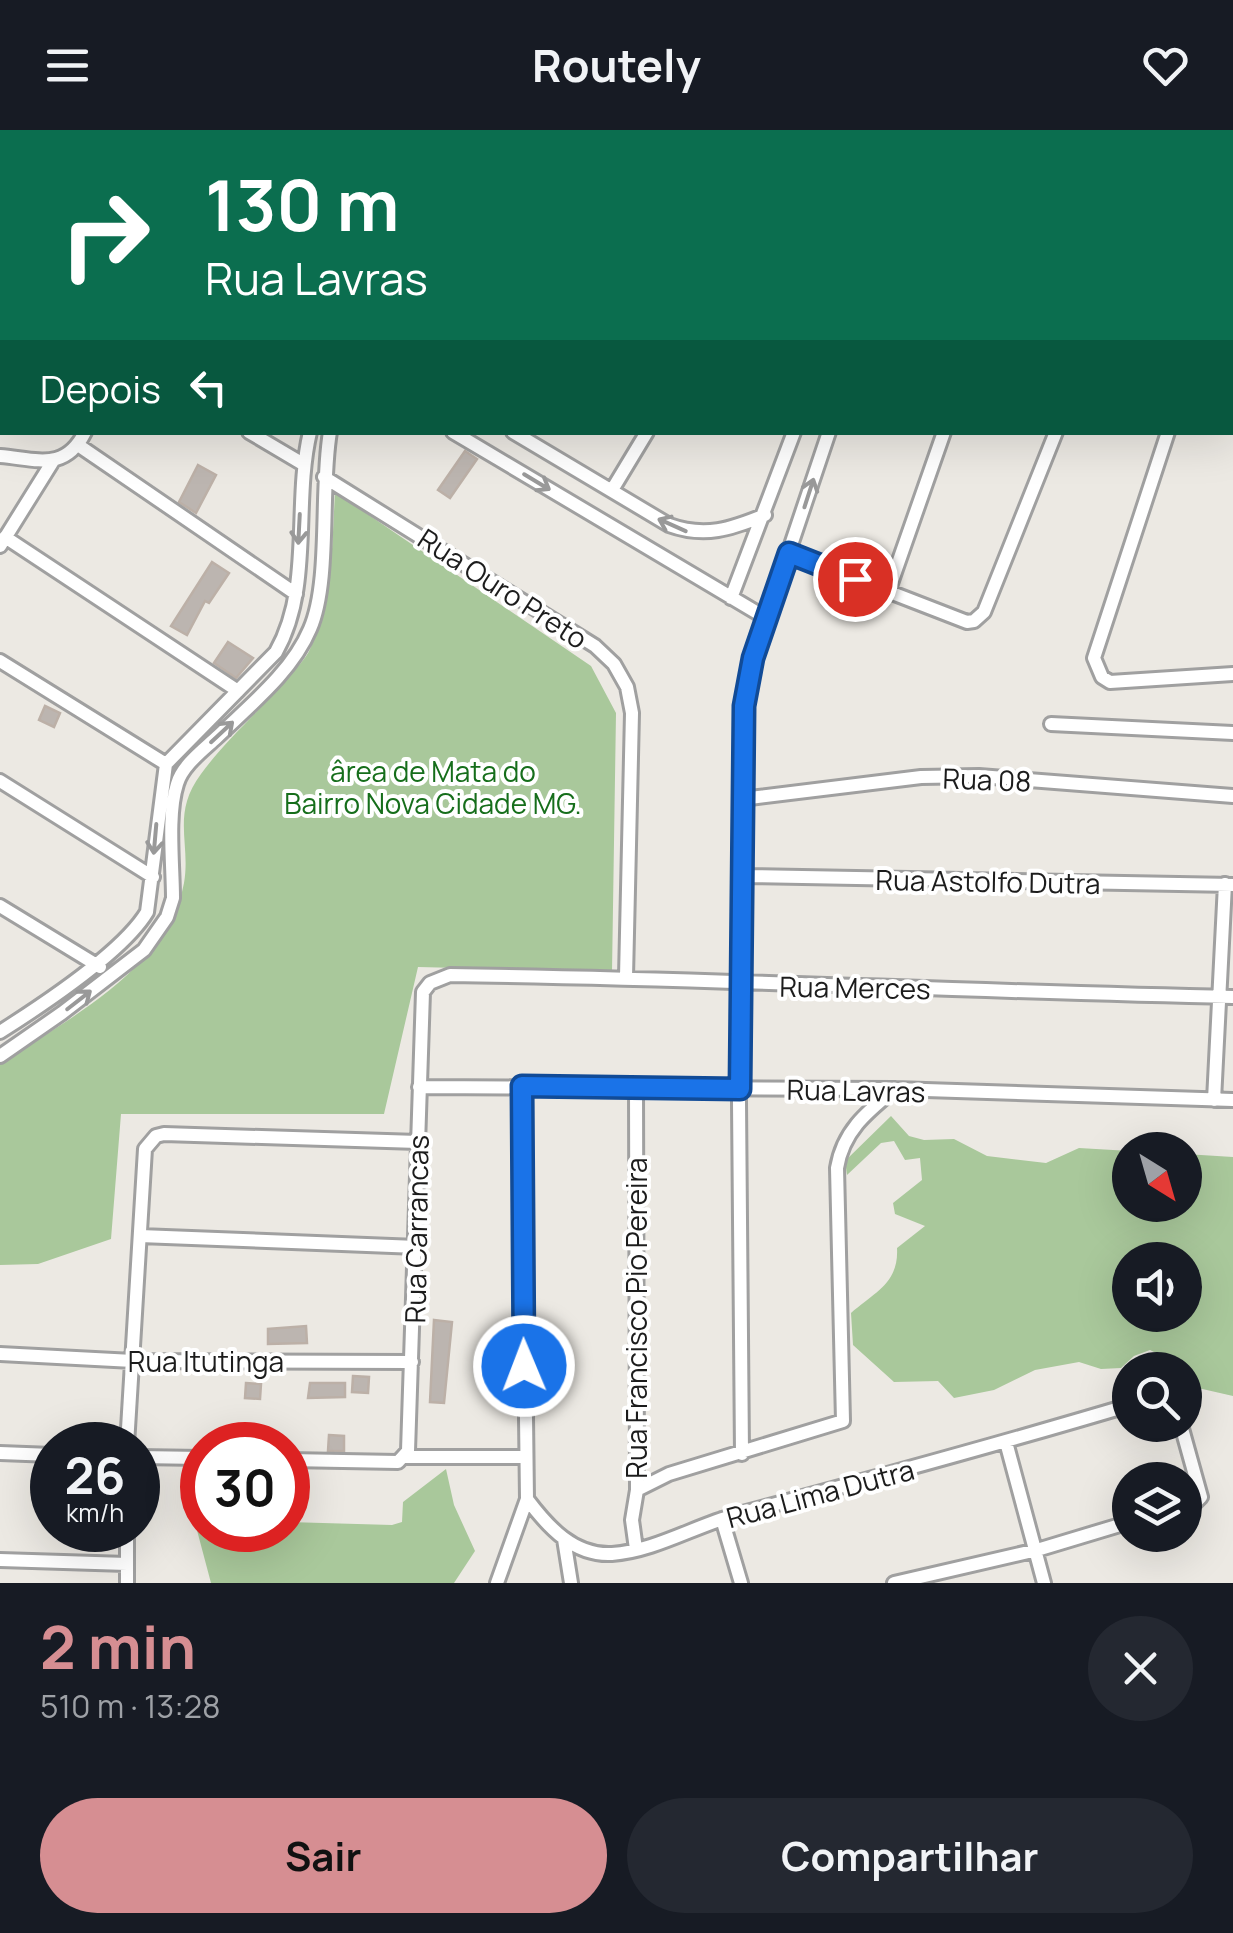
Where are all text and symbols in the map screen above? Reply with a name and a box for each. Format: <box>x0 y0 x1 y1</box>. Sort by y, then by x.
text: Routely <box>532 34 701 96</box>
icon: menu <box>40 38 95 93</box>
icon: heart <box>1138 38 1193 93</box>
text: 130 m <box>205 156 399 252</box>
icon: right <box>40 170 170 300</box>
text: Rua Lavras <box>205 247 428 309</box>
icon: left <box>181 360 236 415</box>
text: Depois <box>40 362 161 414</box>
one-way arrow <box>522 473 551 493</box>
one-way arrow <box>802 477 820 509</box>
one-way arrow <box>289 512 308 545</box>
one-way arrow <box>658 514 688 533</box>
street label: Rua Ouro Preto <box>411 519 595 657</box>
pin <box>813 537 898 622</box>
icon: arrive <box>828 552 883 607</box>
one-way arrow <box>209 720 233 744</box>
park label: ârea de Mata do Bairro Nova Cidade MG. <box>284 752 582 822</box>
street label: Rua 08 <box>942 758 1032 800</box>
one-way arrow <box>146 823 165 855</box>
street label: Rua Astolfo Dutra <box>875 860 1101 902</box>
street label: Rua Merces <box>779 967 931 1007</box>
one-way arrow <box>66 989 92 1011</box>
street label: Rua Lavras <box>786 1070 926 1110</box>
north arrow <box>1112 1132 1202 1222</box>
map controls <box>1112 1132 1202 1552</box>
street label: Rua Carrancas <box>395 1134 437 1324</box>
street label: Rua Francisco Pio Pereira <box>617 1157 655 1479</box>
button: sound <box>1112 1242 1202 1332</box>
position arrow <box>472 1314 576 1418</box>
street label: Rua Itutinga <box>128 1342 284 1380</box>
button: search <box>1112 1352 1202 1442</box>
speed limit sign: 30 <box>180 1422 310 1552</box>
text: 26 <box>65 1441 125 1509</box>
street label: Rua Lima Dutra <box>722 1450 918 1536</box>
button: layers <box>1112 1462 1202 1552</box>
text: km/h <box>66 1495 124 1530</box>
text: 2 min <box>40 1605 196 1687</box>
button: close <box>1088 1616 1193 1721</box>
text: 510 m · 13:28 <box>40 1684 221 1728</box>
button: Sair <box>40 1798 607 1913</box>
button: Compartilhar <box>627 1798 1193 1913</box>

